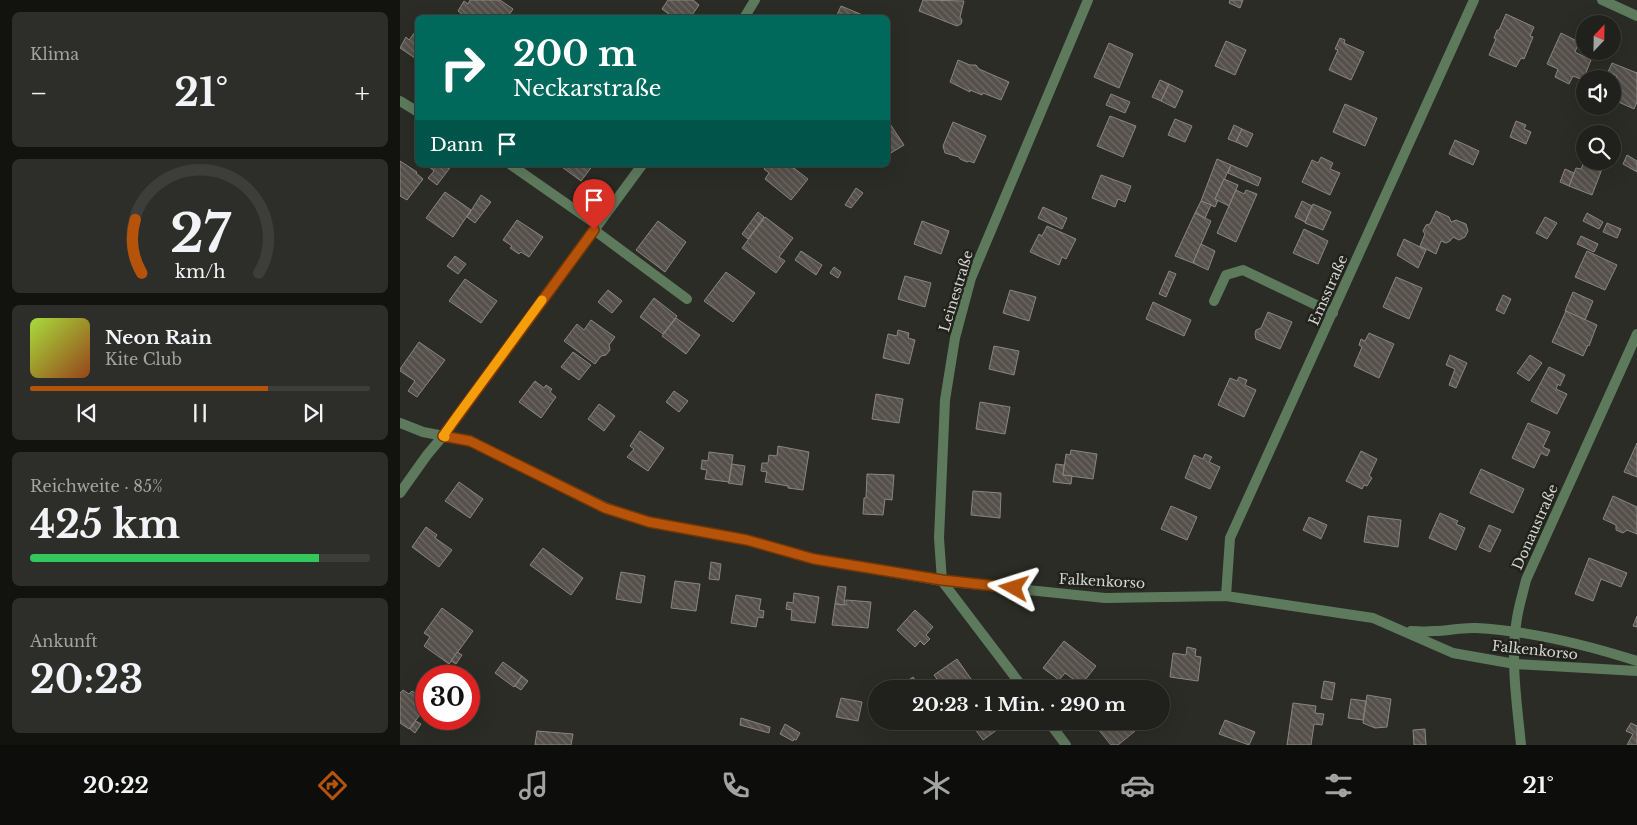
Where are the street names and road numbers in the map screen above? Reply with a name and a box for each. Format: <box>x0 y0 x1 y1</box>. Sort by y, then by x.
street label: Leinestraße <box>935 248 977 334</box>
street label: Emsstraße <box>1304 252 1352 328</box>
street label: Donaustraße <box>1508 481 1562 573</box>
street label: Falkenkorso <box>1058 570 1146 592</box>
street label: Falkenkorso <box>1491 637 1579 663</box>

